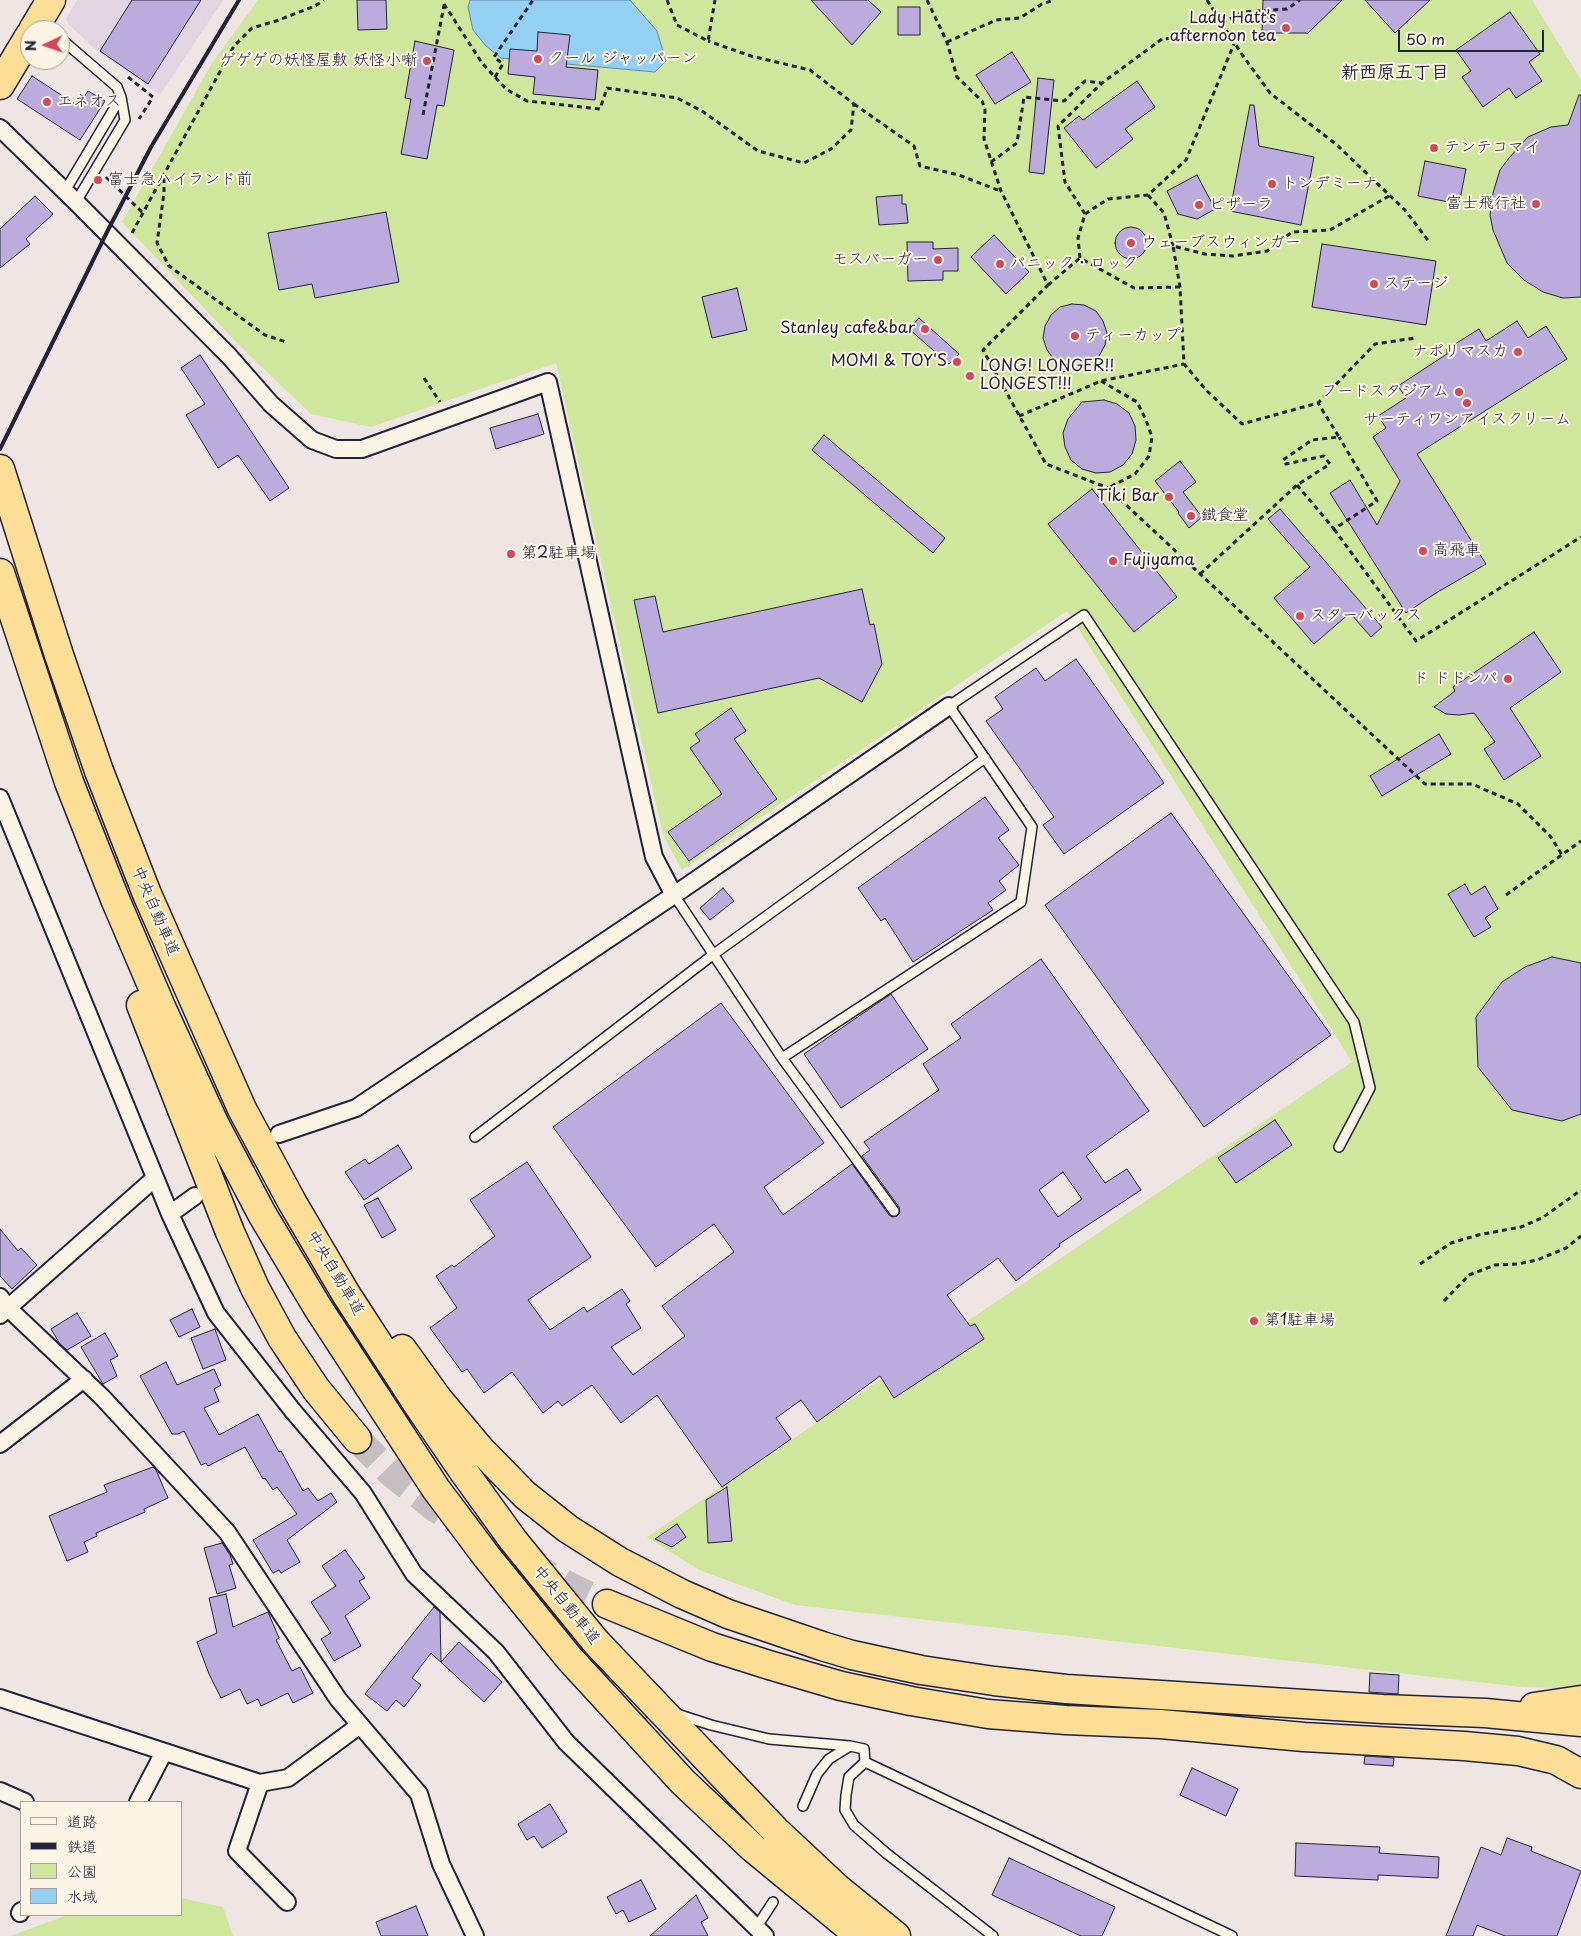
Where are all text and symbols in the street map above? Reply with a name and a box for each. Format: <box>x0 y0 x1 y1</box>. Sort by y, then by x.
place label: Lady Hatt’s afternoon tea <box>1170 9 1276 47</box>
north arrow <box>20 20 70 70</box>
scale bar <box>1401 20 1547 52</box>
marker: Lady Hatt’s afternoon tea <box>1280 22 1292 34</box>
text: 50 m <box>1406 27 1445 50</box>
text: N <box>20 40 41 52</box>
place label: クール ジャッパーン <box>548 49 697 69</box>
place label: ゲゲゲの妖怪屋敷 妖怪小噺 <box>220 51 417 71</box>
marker: クール ジャッパーン <box>532 53 544 65</box>
marker: ゲゲゲの妖怪屋敷 妖怪小噺 <box>421 55 433 67</box>
district label: 新西原五丁目 <box>1341 62 1449 84</box>
place label: エネオス <box>57 92 121 112</box>
marker: エネオス <box>41 96 53 108</box>
place label: テンテコマイ <box>1444 138 1540 158</box>
marker: テンテコマイ <box>1428 142 1440 154</box>
place label: 富士急ハイランド前 <box>108 170 252 190</box>
marker: 富士急ハイランド前 <box>92 174 104 186</box>
place label: トンデミーナ <box>1282 174 1378 194</box>
marker: トンデミーナ <box>1266 178 1278 190</box>
place label: 富士飛行社 <box>1446 194 1526 214</box>
place label: ピザーラ <box>1209 195 1273 215</box>
marker: 富士飛行社 <box>1530 198 1542 210</box>
marker: ピザーラ <box>1193 199 1205 211</box>
place label: ウェーブスウィンガー <box>1141 233 1301 253</box>
marker: ウェーブスウィンガー <box>1125 237 1137 249</box>
place label: モスバーガー <box>832 250 928 270</box>
marker: モスバーガー <box>932 254 944 266</box>
place label: パニック・ロック <box>1010 254 1138 274</box>
marker: パニック・ロック <box>994 258 1006 270</box>
place label: ステージ <box>1384 274 1448 294</box>
marker: ステージ <box>1368 278 1380 290</box>
place label: Stanley cafe&bar <box>780 319 915 339</box>
marker: Stanley cafe&bar <box>919 323 931 335</box>
place label: ティーカップ <box>1085 326 1181 346</box>
marker: ティーカップ <box>1069 330 1081 342</box>
place label: ナポリマスカ <box>1412 342 1508 362</box>
marker: ナポリマスカ <box>1512 346 1524 358</box>
place label: MOMI & TOY'S <box>831 352 947 372</box>
marker: MOMI & TOY'S <box>951 356 963 368</box>
place label: LONG! LONGER!! LONGEST!!! <box>980 357 1114 395</box>
marker: LONG! LONGER!! LONGEST!!! <box>964 370 976 382</box>
place label: フードスタジアム <box>1321 382 1449 402</box>
marker: フードスタジアム <box>1453 386 1465 398</box>
marker: サーティワンアイスクリーム <box>1461 397 1473 409</box>
place label: サーティワンアイスクリーム <box>1363 410 1571 430</box>
place label: Tiki Bar <box>1097 487 1159 507</box>
marker: Tiki Bar <box>1163 491 1175 503</box>
place label: 鐵食堂 <box>1201 506 1249 526</box>
marker: 鐵食堂 <box>1185 510 1197 522</box>
place label: 高飛車 <box>1433 541 1481 561</box>
place label: 第2駐車場 <box>521 544 596 564</box>
marker: 高飛車 <box>1417 545 1429 557</box>
marker: 第2駐車場 <box>505 548 517 560</box>
place label: Fujiyama <box>1123 551 1194 571</box>
marker: Fujiyama <box>1107 555 1119 567</box>
place label: スターバックス <box>1310 606 1422 626</box>
marker: スターバックス <box>1294 610 1306 622</box>
place label: ド ドドンパ <box>1413 669 1498 689</box>
marker: ド ドドンパ <box>1502 673 1514 685</box>
street label: 中央自動車道 <box>127 863 183 959</box>
street label: 中央自動車道 <box>302 1227 368 1319</box>
place label: 第1駐車場 <box>1264 1311 1335 1331</box>
marker: 第1駐車場 <box>1248 1315 1260 1327</box>
street label: 中央自動車道 <box>528 1562 604 1648</box>
legend <box>20 1801 182 1916</box>
text: 道路 <box>67 1809 97 1832</box>
text: 鉄道 <box>67 1834 97 1857</box>
text: 公園 <box>67 1859 97 1882</box>
text: 水域 <box>67 1884 97 1907</box>

